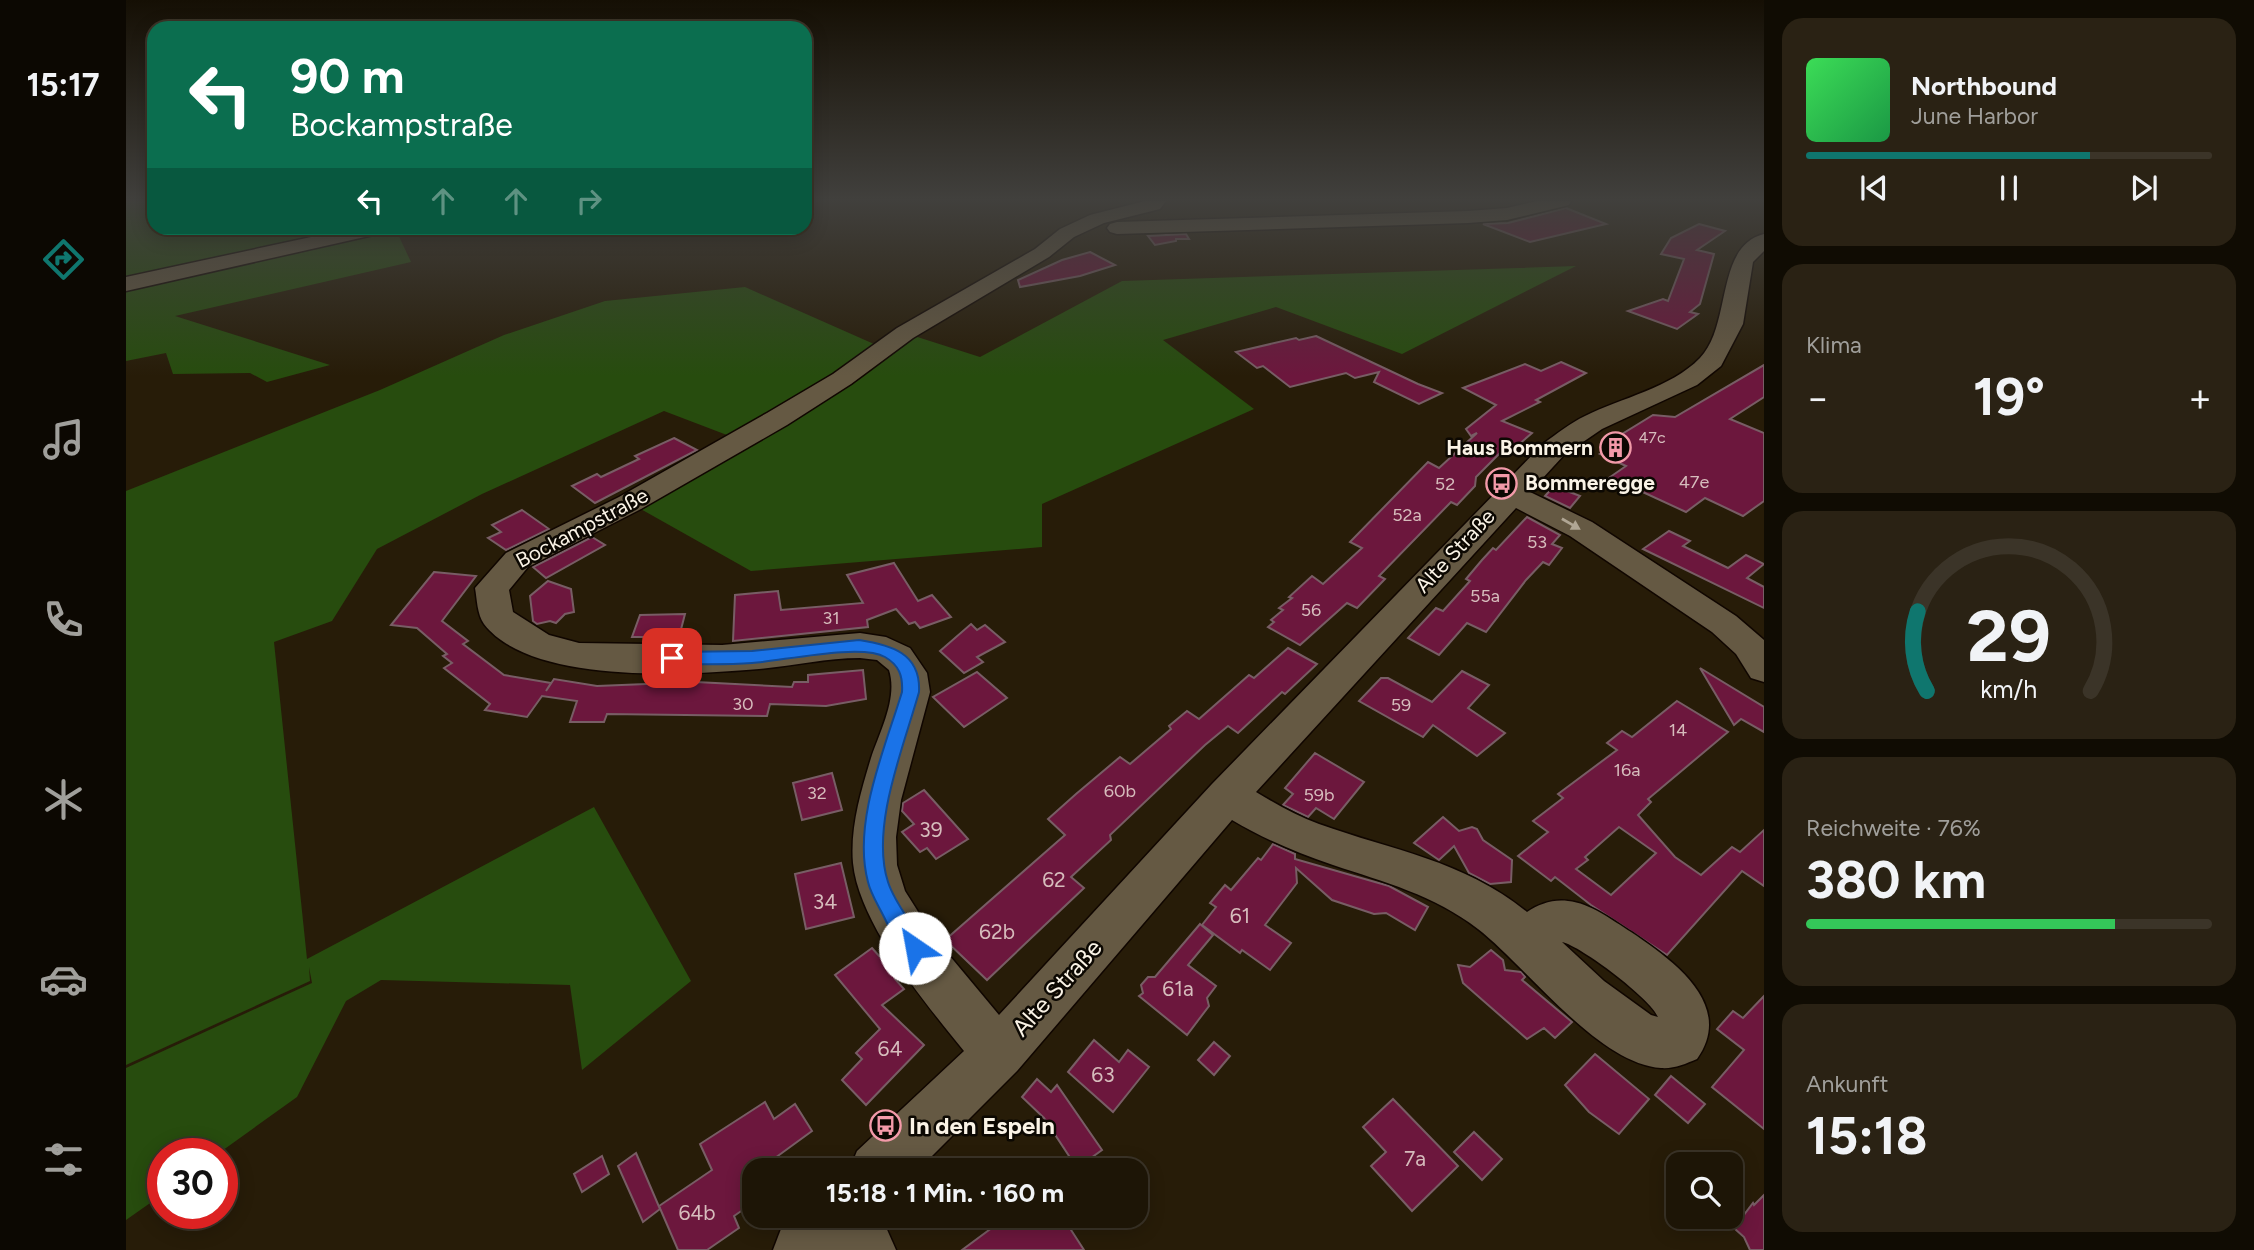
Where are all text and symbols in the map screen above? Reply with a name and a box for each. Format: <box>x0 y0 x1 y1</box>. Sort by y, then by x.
text: 90 m <box>290 46 405 105</box>
icon: left <box>175 49 266 140</box>
text: 15:17 <box>26 66 100 104</box>
text: Northbound <box>1911 70 2057 102</box>
text: June Harbor <box>1911 102 2038 130</box>
text: Bockampstraße <box>290 106 513 144</box>
icon: previous <box>1855 169 1893 207</box>
icon: pause <box>1990 169 2028 207</box>
icon: next <box>2125 169 2163 207</box>
icon: left <box>351 182 389 220</box>
icon: ahead <box>424 182 462 220</box>
icon: ahead <box>497 182 535 220</box>
icon: right <box>570 182 608 220</box>
icon: directions <box>39 235 88 284</box>
text: Klima <box>1806 331 1862 359</box>
text: 19° <box>1973 366 2045 428</box>
text: − <box>1806 375 1830 421</box>
text: + <box>2188 375 2212 421</box>
icon: music <box>39 415 88 464</box>
house number: 47c <box>1638 428 1666 447</box>
building icon: Haus Bommern <box>1599 431 1633 465</box>
place label: Haus Bommern <box>1446 435 1593 460</box>
bus stop icon: Bommeregge <box>1485 466 1519 500</box>
place label: Bommeregge <box>1525 470 1655 495</box>
house number: 47e <box>1679 471 1710 493</box>
house number: 52 <box>1435 473 1455 495</box>
street label: Bockampstraße <box>511 482 652 573</box>
house number: 52a <box>1392 504 1422 526</box>
street label: Alte Straße <box>1410 504 1500 598</box>
one-way arrow <box>1561 518 1580 530</box>
house number: 53 <box>1527 531 1547 553</box>
house number: 55a <box>1470 585 1500 607</box>
text: 29 <box>1967 592 2051 679</box>
icon: phone <box>39 595 88 644</box>
house number: 56 <box>1301 599 1321 621</box>
house number: 31 <box>822 607 840 629</box>
pin <box>642 628 702 688</box>
icon: arrive <box>653 639 691 677</box>
text: km/h <box>1980 674 2038 704</box>
house number: 30 <box>732 693 754 715</box>
house number: 59 <box>1391 694 1411 716</box>
house number: 14 <box>1669 719 1687 741</box>
house number: 16a <box>1614 759 1640 781</box>
icon: climate <box>39 775 88 824</box>
house number: 60b <box>1104 780 1136 802</box>
house number: 32 <box>807 782 827 804</box>
house number: 59b <box>1303 784 1335 806</box>
text: Reichweite · 76% <box>1806 814 1981 842</box>
house number: 39 <box>919 817 943 842</box>
text: 380 km <box>1806 849 1986 911</box>
house number: 62 <box>1042 867 1066 892</box>
house number: 34 <box>813 889 837 914</box>
house number: 61 <box>1230 903 1250 928</box>
position arrow <box>878 911 952 985</box>
house number: 62b <box>979 919 1015 944</box>
street label: Alte Straße <box>1006 933 1108 1042</box>
icon: car <box>39 955 88 1004</box>
house number: 61a <box>1162 976 1194 1001</box>
house number: 64 <box>878 1036 902 1061</box>
house number: 63 <box>1091 1062 1115 1087</box>
text: Ankunft <box>1806 1070 1888 1098</box>
text: 15:18 <box>1806 1105 1928 1167</box>
bus stop icon: In den Espeln <box>869 1109 903 1143</box>
place label: In den Espeln <box>909 1111 1055 1140</box>
icon: filters <box>39 1135 88 1184</box>
speed limit sign: 30 <box>147 1138 238 1229</box>
house number: 7a <box>1404 1146 1426 1171</box>
map controls <box>1666 1152 1743 1229</box>
button: search <box>1666 1152 1743 1229</box>
text: 15:18 · 1 Min. · 160 m <box>826 1177 1064 1209</box>
house number: 64b <box>678 1200 716 1225</box>

